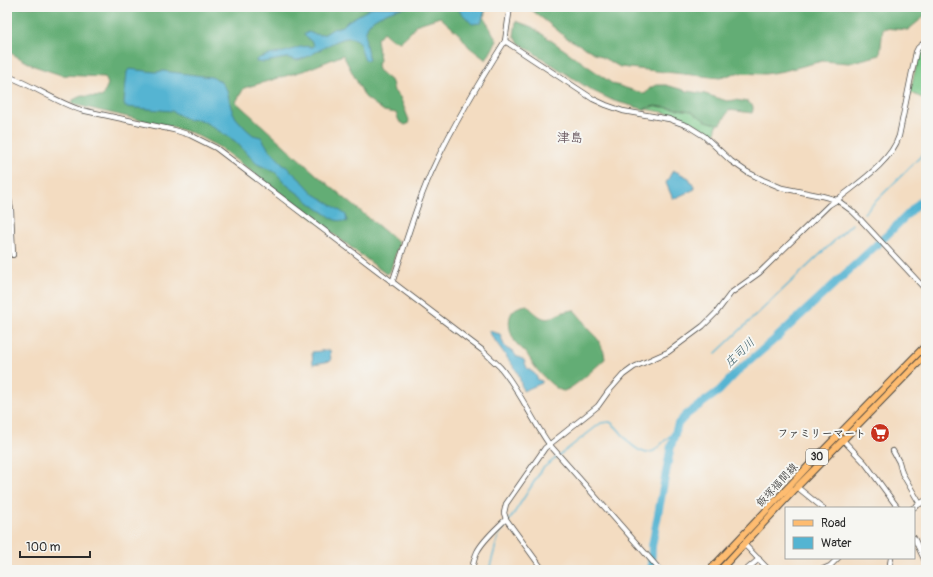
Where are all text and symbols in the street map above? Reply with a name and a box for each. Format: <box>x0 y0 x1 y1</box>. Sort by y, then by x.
district label: 津島 <box>557 130 583 146</box>
water label: 庄司川 <box>722 335 758 371</box>
supermarket icon: ファミリーマート <box>869 422 891 444</box>
place label: ファミリーマート <box>778 427 866 440</box>
road number: 30 <box>806 449 828 465</box>
street label: 飯塚福間線 <box>753 460 801 510</box>
legend <box>785 507 915 559</box>
text: Road <box>821 516 846 531</box>
scale bar <box>20 533 90 559</box>
text: Water <box>821 536 852 551</box>
text: 100 m <box>26 540 61 555</box>

